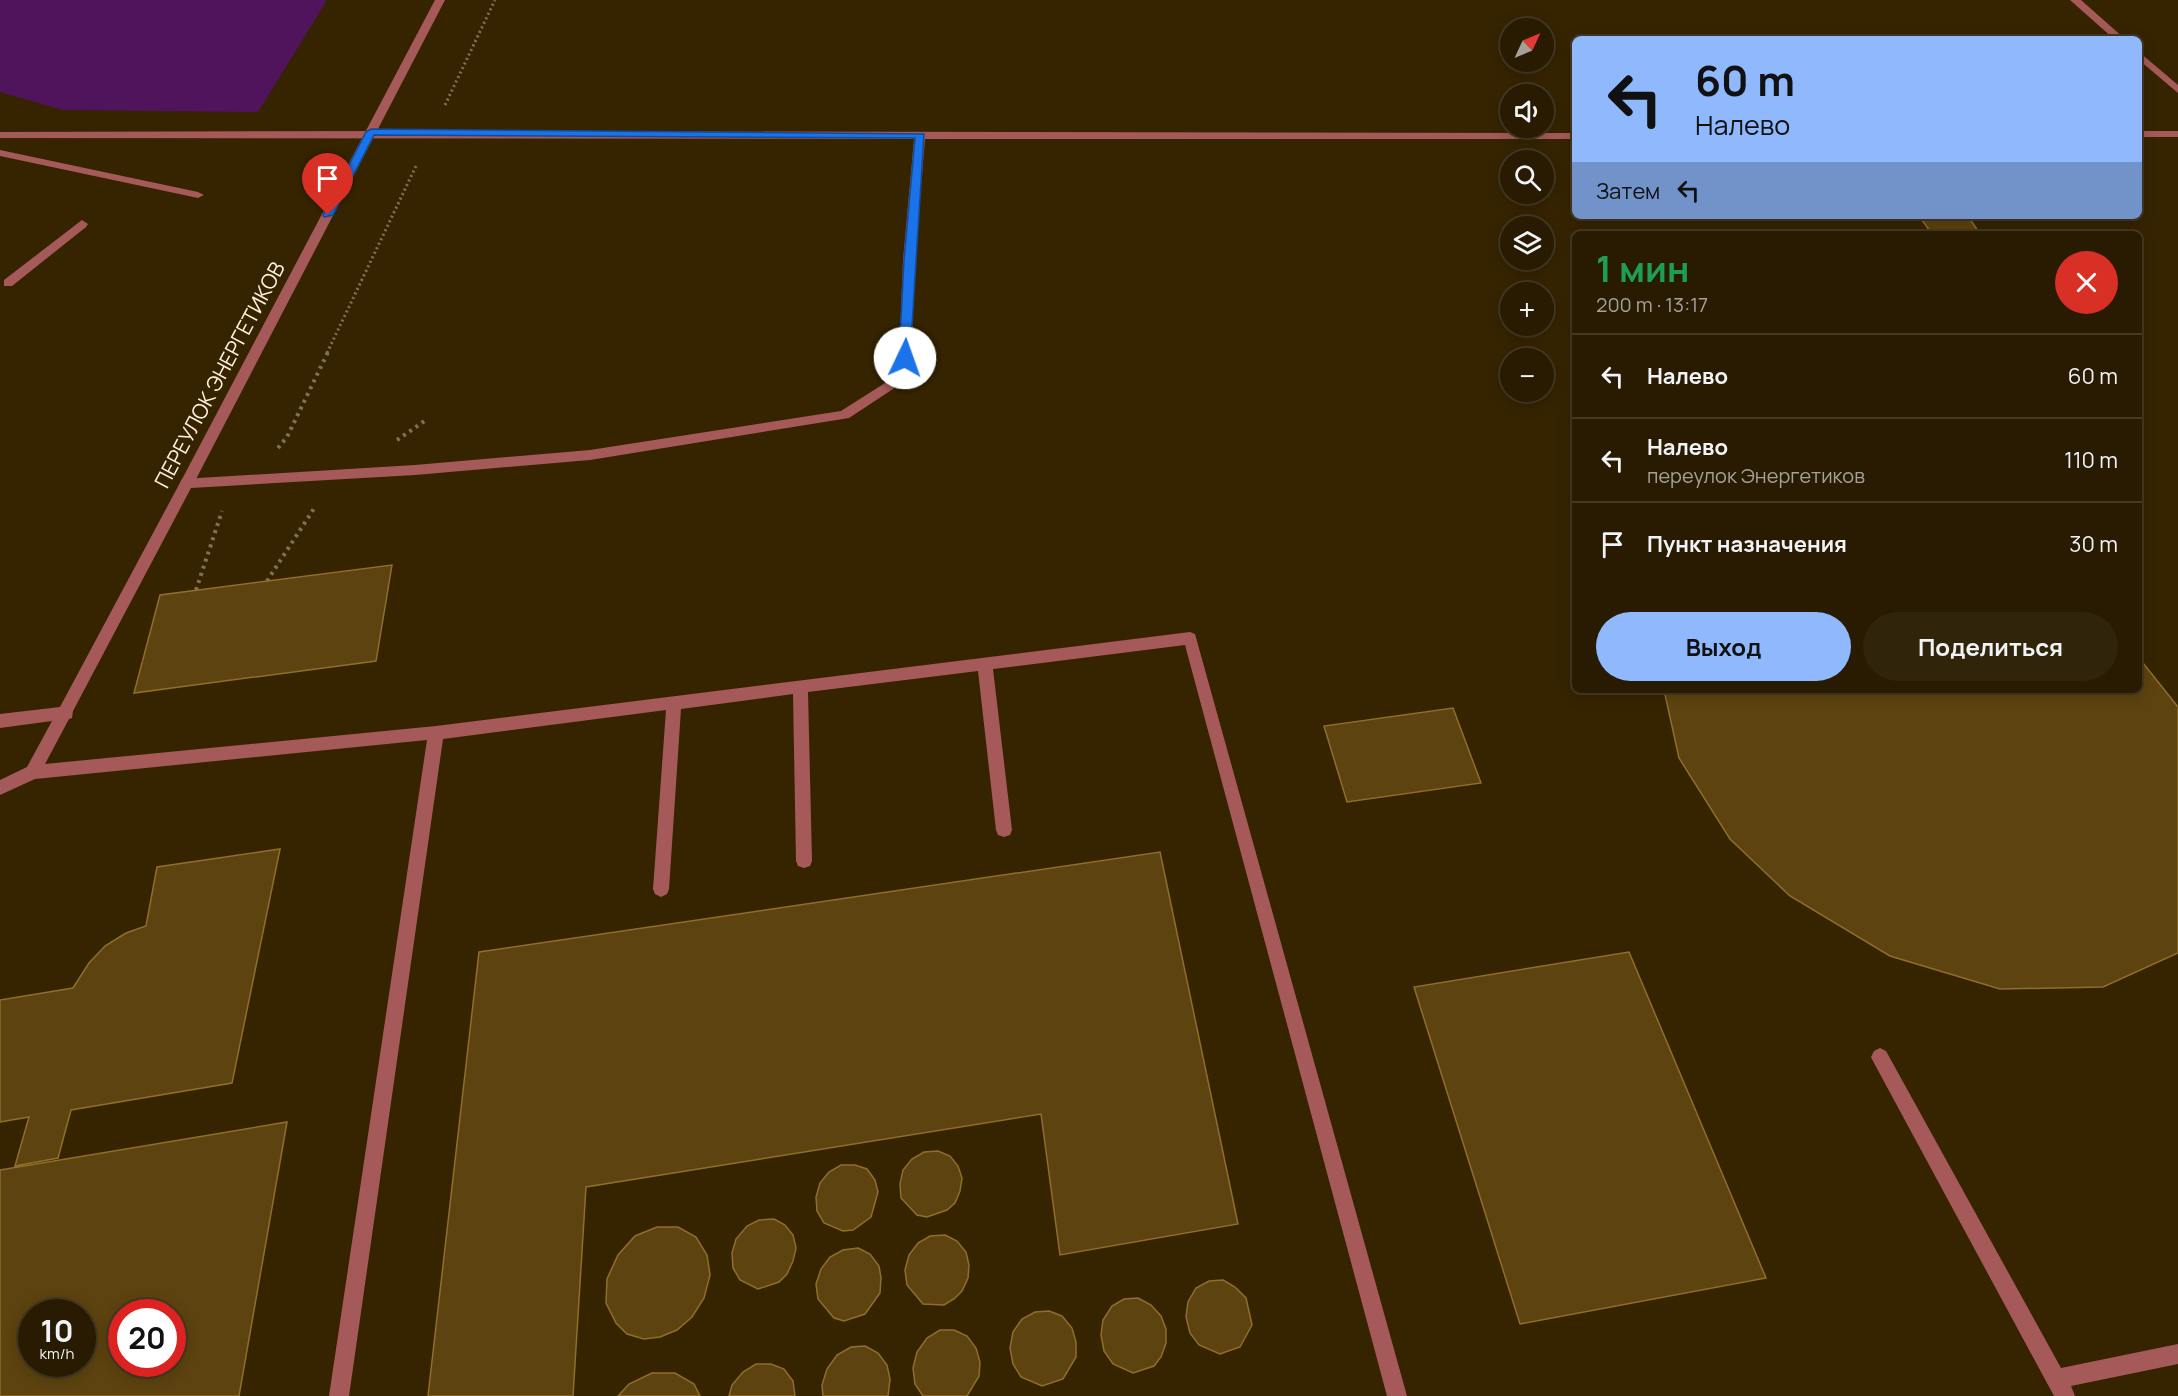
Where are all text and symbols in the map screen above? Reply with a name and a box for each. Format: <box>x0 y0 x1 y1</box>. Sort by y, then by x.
north arrow <box>1500 18 1554 72</box>
map controls <box>1500 18 1554 402</box>
text: 60 m <box>1695 51 1795 109</box>
icon: left <box>1596 60 1674 138</box>
button: sound <box>1500 84 1554 138</box>
text: Налево <box>1695 106 1790 143</box>
button: search <box>1500 150 1554 204</box>
pin <box>302 153 353 215</box>
icon: arrive <box>311 162 344 195</box>
icon: left <box>1672 174 1705 207</box>
text: Затем <box>1596 176 1660 206</box>
button: layers <box>1500 216 1554 270</box>
text: 1 мин <box>1596 244 1689 293</box>
button: close <box>2055 251 2118 314</box>
street label: ПЕРЕУЛОК ЭНЕРГЕТИКОВ <box>147 256 291 493</box>
button: + <box>1500 282 1554 336</box>
text: 200 m · 13:17 <box>1596 291 1708 318</box>
position arrow <box>873 326 937 390</box>
button: − <box>1500 348 1554 402</box>
icon: left <box>1596 360 1629 393</box>
text: Налево <box>1647 361 1728 391</box>
text: 60 m <box>2068 361 2118 391</box>
text: Налево <box>1647 432 1728 462</box>
icon: left <box>1596 444 1629 477</box>
text: 110 m <box>2064 445 2118 475</box>
text: переулок Энергетиков <box>1647 462 1865 489</box>
icon: arrive <box>1596 528 1629 561</box>
text: Пункт назначения <box>1647 529 1847 559</box>
text: 30 m <box>2069 529 2118 559</box>
button: Выход <box>1596 612 1851 681</box>
button: Поделиться <box>1863 612 2118 681</box>
speed limit sign: 20 <box>108 1299 186 1377</box>
text: 10 <box>41 1310 73 1351</box>
text: km/h <box>40 1343 74 1364</box>

